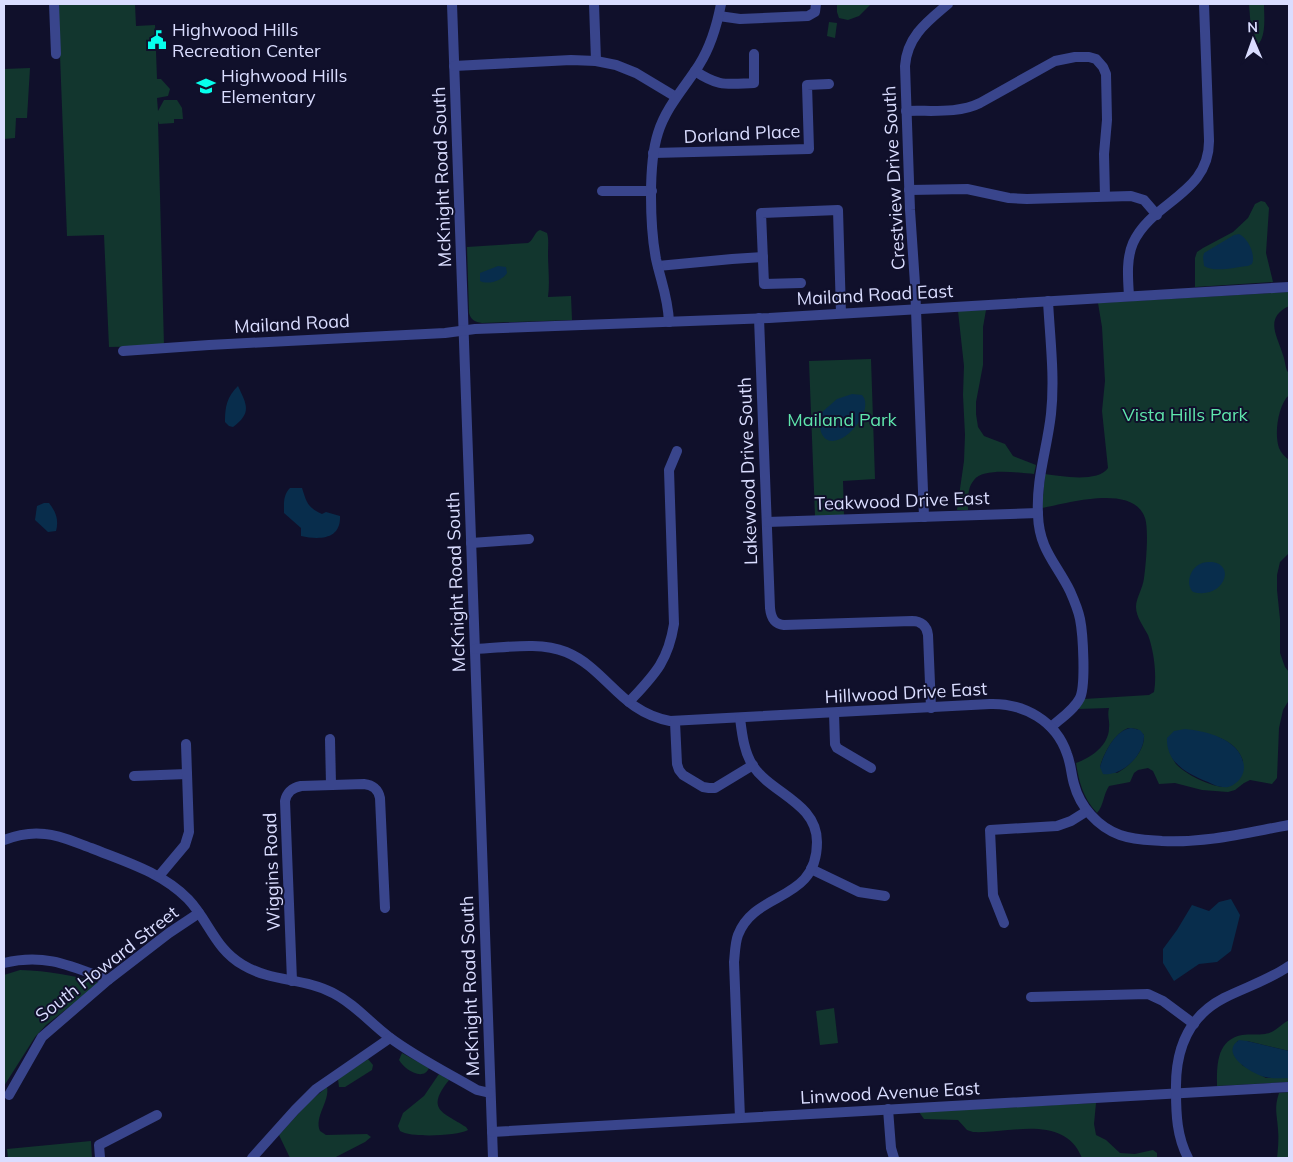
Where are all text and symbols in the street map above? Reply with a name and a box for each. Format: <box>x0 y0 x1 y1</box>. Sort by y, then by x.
north arrow <box>1228 15 1278 65</box>
place label: Highwood Hills Recreation Center <box>172 18 321 62</box>
text: N <box>1247 18 1258 36</box>
public building icon: Highwood Hills Recreation Center <box>146 29 168 51</box>
place label: Highwood Hills Elementary <box>221 64 348 108</box>
school or university icon: Highwood Hills Elementary <box>195 75 217 97</box>
street label: Crestview Drive South <box>877 85 910 271</box>
street label: McKnight Road South <box>427 86 456 268</box>
street label: Dorland Place <box>683 119 801 148</box>
street label: Mailand Road East <box>796 279 954 310</box>
street label: Mailand Road <box>234 309 350 338</box>
street label: Lakewood Drive South <box>733 377 762 565</box>
park label: Vista Hills Park <box>1122 403 1249 426</box>
park label: Mailand Park <box>787 408 898 431</box>
street label: Teakwood Drive East <box>814 486 990 515</box>
street label: McKnight Road South <box>441 491 470 673</box>
street label: Hillwood Drive East <box>824 677 988 708</box>
street label: Wiggins Road <box>258 812 285 932</box>
street label: McKnight Road South <box>455 895 484 1077</box>
street label: South Howard Street <box>31 901 183 1027</box>
street label: Linwood Avenue East <box>800 1076 980 1109</box>

